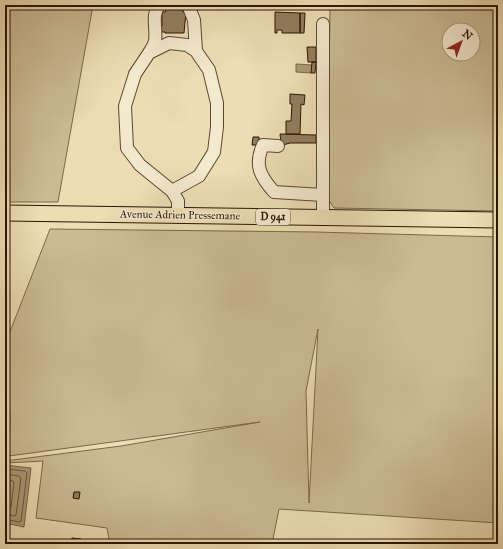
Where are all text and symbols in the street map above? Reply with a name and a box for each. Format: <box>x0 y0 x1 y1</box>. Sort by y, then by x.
north arrow <box>441 22 481 62</box>
text: N <box>459 27 476 43</box>
street label: Avenue Adrien Pressemane <box>119 207 241 223</box>
road number: D 941 <box>256 209 290 225</box>

